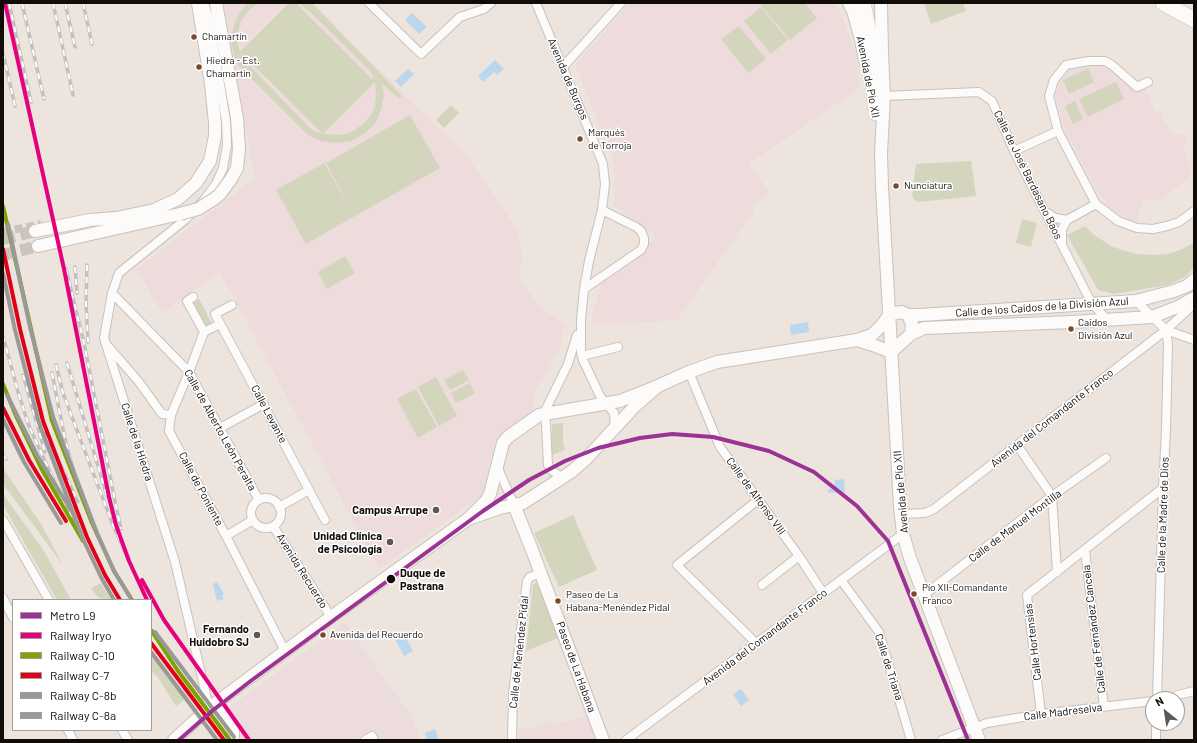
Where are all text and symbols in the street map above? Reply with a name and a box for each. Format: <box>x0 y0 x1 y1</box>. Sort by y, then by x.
place label: Chamartín <box>202 31 247 43</box>
marker: Chamartín <box>189 32 199 42</box>
street label: Avenida de Pío XII <box>854 35 882 119</box>
street label: Avenida de Burgos <box>545 36 591 122</box>
place label: Hiedra - Est. Chamartín <box>206 55 260 78</box>
marker: Hiedra - Est. Chamartín <box>194 62 204 72</box>
street label: Calle de José Bardasano Baos <box>991 108 1065 242</box>
place label: Marqués de Torroja <box>588 127 631 150</box>
marker: Marqués de Torroja <box>575 134 585 144</box>
place label: Nunciatura <box>904 180 952 192</box>
marker: Nunciatura <box>891 181 901 191</box>
street label: Calle de los Caídos de la División Azul <box>955 294 1129 320</box>
place label: Caidos División Azul <box>1078 317 1132 340</box>
marker: Caidos División Azul <box>1066 324 1076 334</box>
street label: Avenida del Comandante Franco <box>988 366 1116 470</box>
street label: Calle de Alberto León Peralta <box>181 367 259 493</box>
street label: Calle Levante <box>248 383 290 445</box>
street label: Calle de la Hiedra <box>118 401 156 483</box>
street label: Calle de Poniente <box>176 450 226 528</box>
street label: Avenida de Pío XII <box>891 450 911 534</box>
street label: Calle de Alfonso VIII <box>723 455 789 537</box>
street label: Calle de la Madre de Dios <box>1154 457 1172 573</box>
street label: Calle de Manuel Montilla <box>966 487 1064 565</box>
place label: Campus Arrupe <box>352 503 428 517</box>
marker: Campus Arrupe <box>431 505 441 515</box>
place label: Unidad Clínica de Psicología <box>313 529 382 555</box>
street label: Avenida Recuerdo <box>274 531 330 611</box>
marker: Unidad Clínica de Psicología <box>385 537 395 547</box>
street label: Calle de Fernández Cancela <box>1080 564 1108 694</box>
place label: Duque de Pastrana <box>400 566 445 592</box>
marker: Duque de Pastrana <box>385 573 397 585</box>
place label: Pío XII-Comandante Franco <box>922 582 1007 606</box>
street label: Avenida del Comandante Franco <box>700 586 830 688</box>
place label: Paseo de La Habana-Menéndez Pidal <box>566 589 670 612</box>
marker: Pío XII-Comandante Franco <box>909 589 919 599</box>
street label: Calle de Menéndez Pidal <box>507 595 531 709</box>
marker: Paseo de La Habana-Menéndez Pidal <box>553 596 563 606</box>
legend <box>12 599 152 731</box>
street label: Calle Hortensias <box>1022 603 1044 681</box>
text: Metro L9 <box>50 608 96 622</box>
street label: Paseo de La Habana <box>553 620 599 714</box>
place label: Fernando Huidobro SJ <box>189 622 249 648</box>
text: Railway Iryo <box>50 628 112 642</box>
place label: Avenida del Recuerdo <box>330 629 423 641</box>
marker: Fernando Huidobro SJ <box>252 630 262 640</box>
marker: Avenida del Recuerdo <box>318 630 328 640</box>
street label: Calle de Triana <box>872 632 906 702</box>
text: Railway C-10 <box>50 648 115 662</box>
text: Railway C-7 <box>50 668 109 682</box>
text: Railway C-8b <box>50 688 117 702</box>
north arrow <box>1145 691 1185 731</box>
text: N <box>1153 694 1166 709</box>
street label: Calle Madreselva <box>1023 701 1103 723</box>
text: Railway C-8a <box>50 708 116 722</box>

